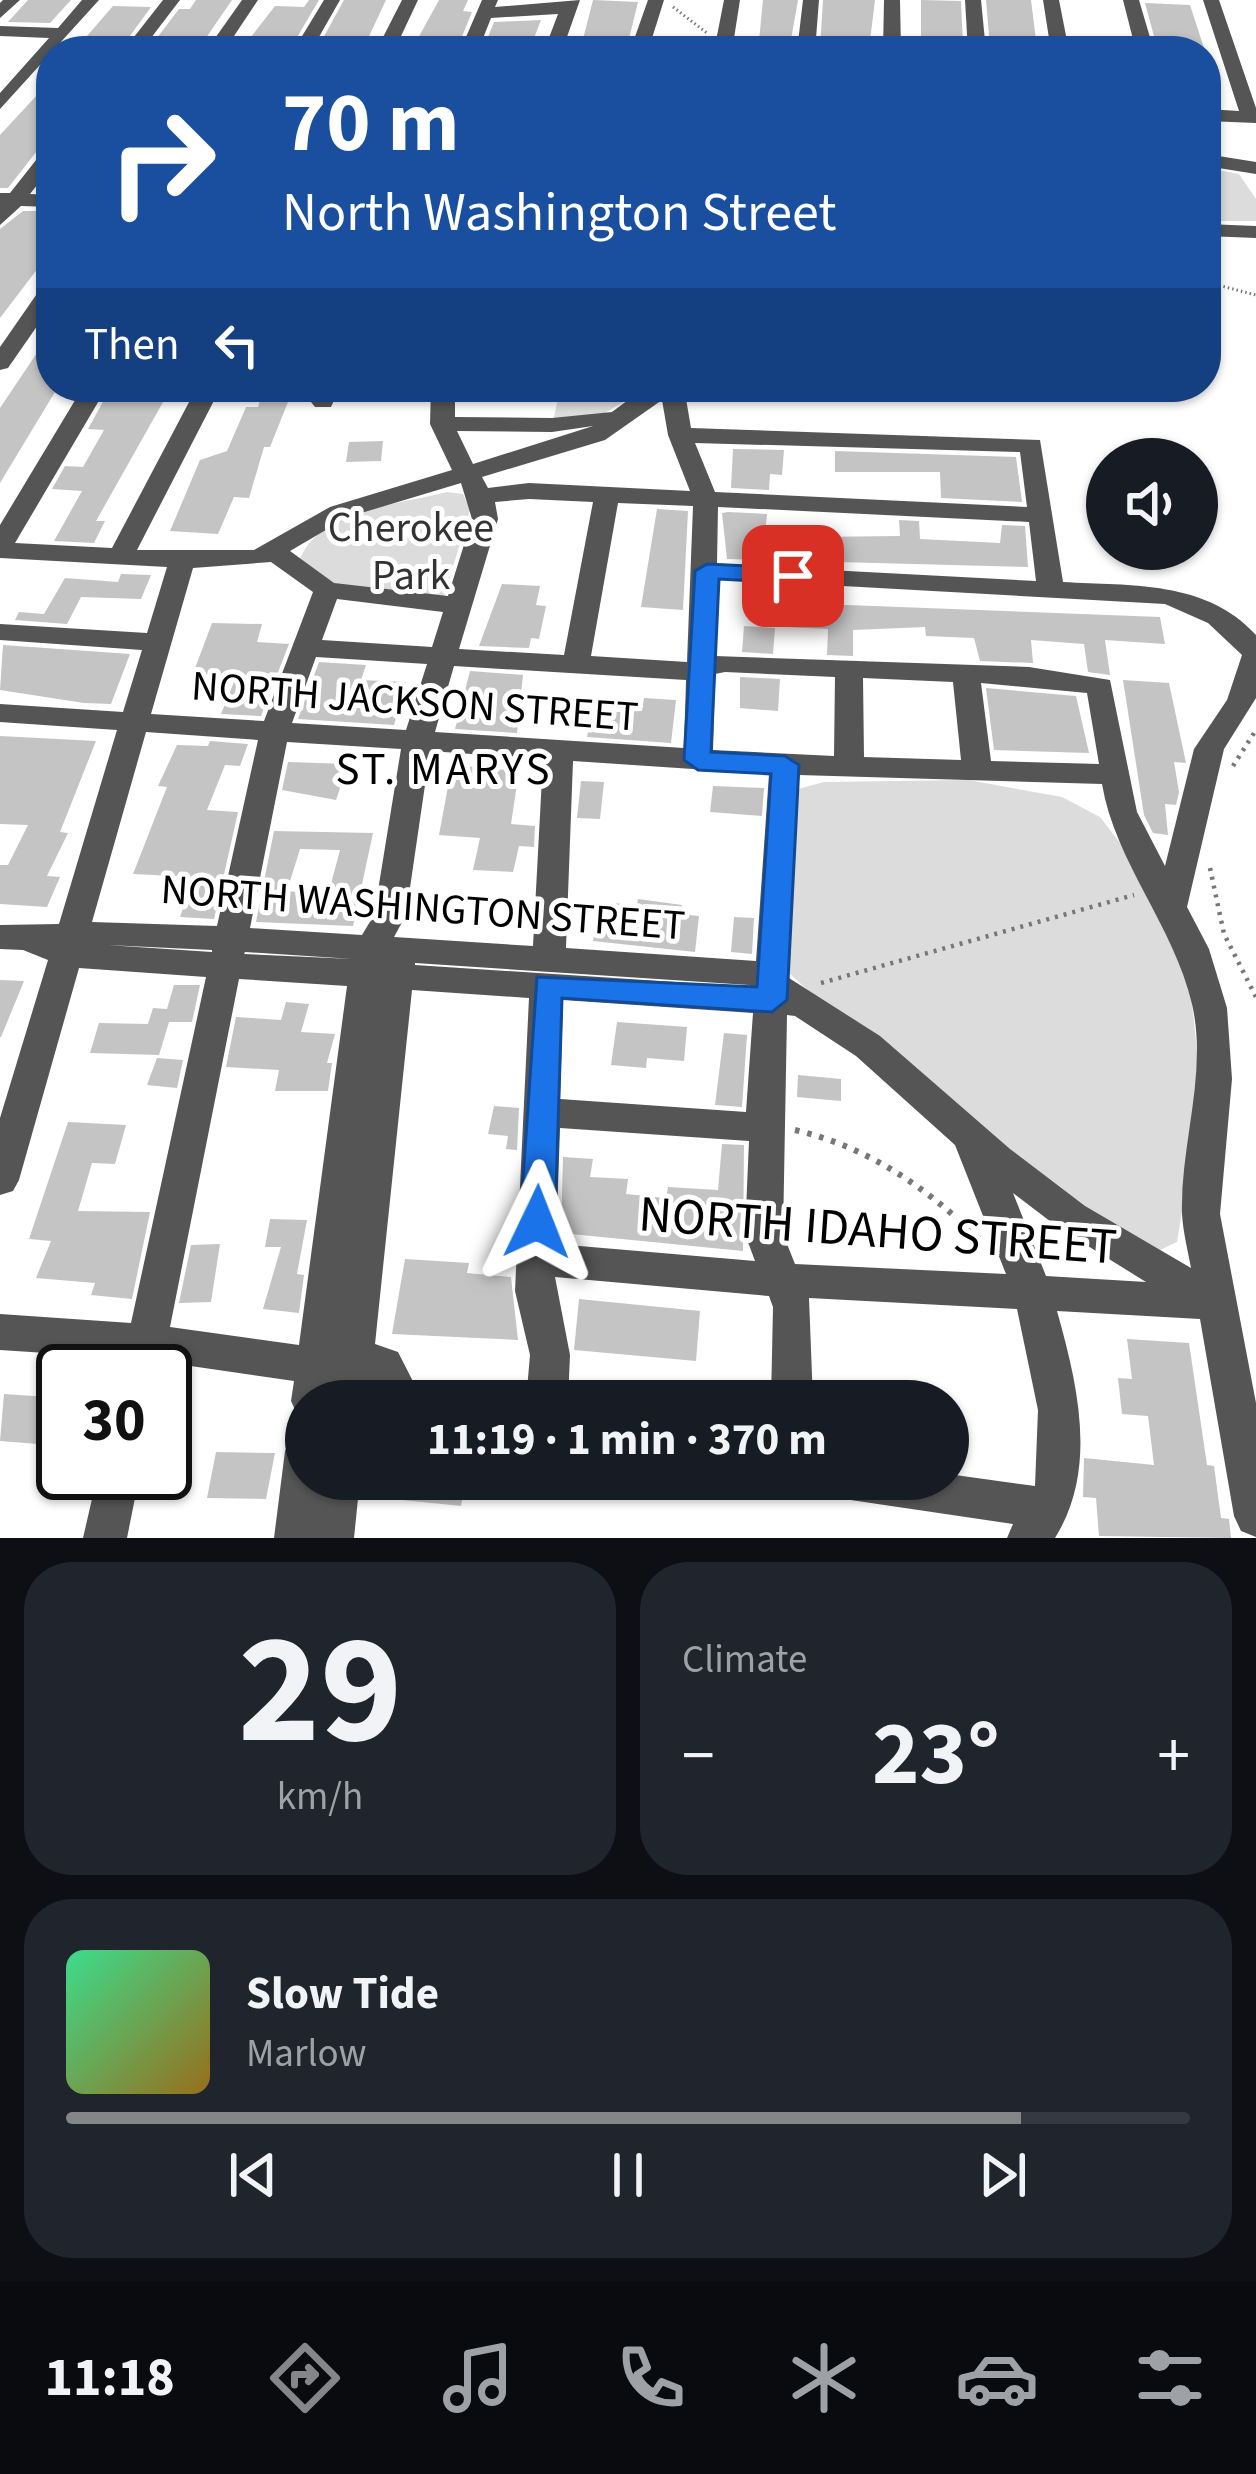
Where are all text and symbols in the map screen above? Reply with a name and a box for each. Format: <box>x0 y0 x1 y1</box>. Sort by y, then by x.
text: 70 m <box>282 64 460 184</box>
icon: right <box>84 84 240 240</box>
text: North Washington Street <box>282 175 837 252</box>
icon: left <box>204 312 270 378</box>
text: Then <box>84 313 180 377</box>
map controls <box>1086 438 1218 570</box>
button: sound <box>1086 438 1218 570</box>
park label: Cherokee Park <box>328 498 494 606</box>
pin <box>742 525 844 627</box>
icon: arrive <box>760 543 826 609</box>
street label: NORTH JACKSON STREET <box>189 656 640 748</box>
district label: ST. MARYS <box>335 738 553 802</box>
street label: NORTH WASHINGTON STREET <box>159 860 687 956</box>
position arrow <box>474 1159 600 1285</box>
street label: NORTH IDAHO STREET <box>636 1178 1119 1284</box>
speed limit sign: 30 <box>36 1344 192 1500</box>
text: 11:19 · 1 min · 370 m <box>427 1408 827 1472</box>
text: 29 <box>238 1580 402 1802</box>
text: Climate <box>682 1632 807 1688</box>
text: 23° <box>872 1691 1000 1819</box>
text: − <box>682 1709 715 1803</box>
text: + <box>1157 1709 1190 1803</box>
text: km/h <box>277 1769 363 1825</box>
text: Slow Tide <box>246 1962 439 2026</box>
text: Marlow <box>246 2026 367 2082</box>
icon: previous <box>220 2142 286 2208</box>
icon: pause <box>595 2142 661 2208</box>
icon: next <box>970 2142 1036 2208</box>
icon: directions <box>263 2336 347 2420</box>
icon: music <box>436 2336 520 2420</box>
icon: phone <box>609 2336 693 2420</box>
icon: climate <box>782 2336 866 2420</box>
icon: car <box>955 2336 1039 2420</box>
icon: filters <box>1128 2336 1212 2420</box>
text: 11:18 <box>44 2340 175 2417</box>

